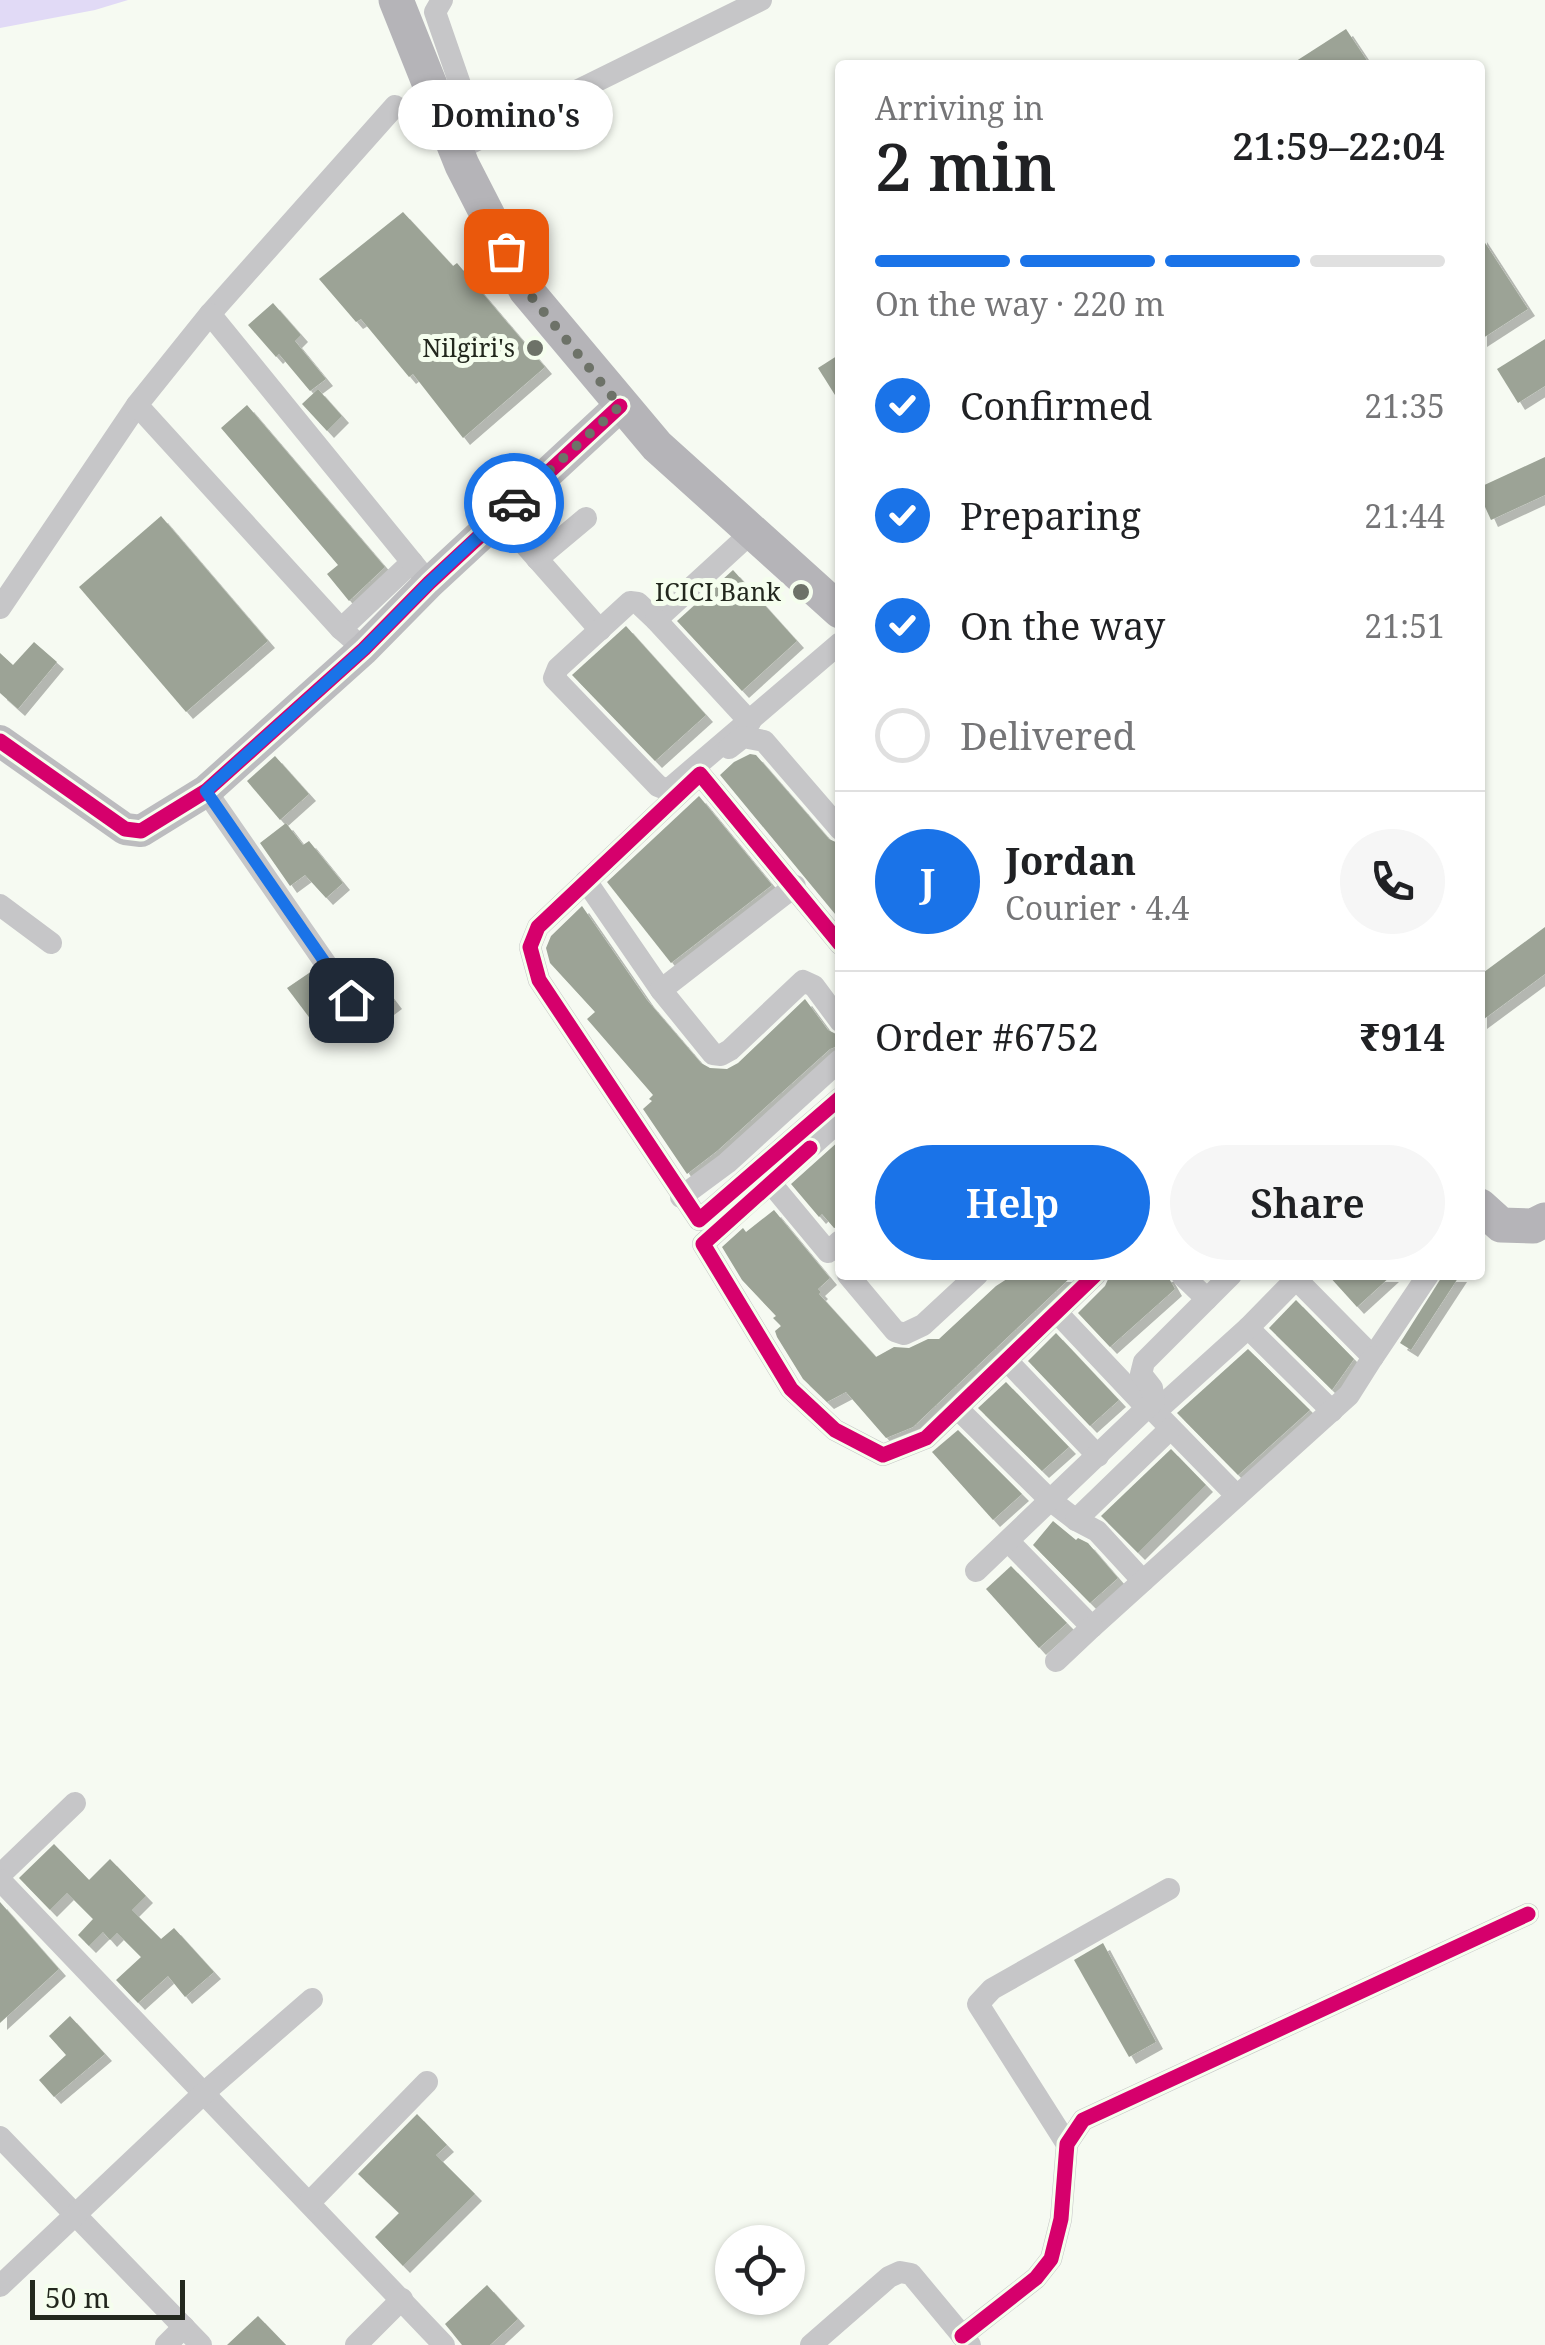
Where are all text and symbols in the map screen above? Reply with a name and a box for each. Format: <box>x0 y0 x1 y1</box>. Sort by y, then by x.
callout: Domino's <box>398 81 614 151</box>
text: Arriving in <box>875 86 1044 129</box>
text: Domino's <box>431 93 580 136</box>
text: 21:59–22:04 <box>1232 119 1445 171</box>
text: 2 min <box>875 122 1057 210</box>
pin <box>464 209 549 294</box>
icon: bag <box>479 224 534 279</box>
text: On the way · 220 m <box>875 282 1165 325</box>
place label: Nilgiri's <box>422 330 515 364</box>
marker: Nilgiri's <box>524 337 546 359</box>
icon: check <box>875 378 930 433</box>
text: Confirmed <box>960 379 1152 431</box>
text: 21:35 <box>1364 384 1445 427</box>
courier <box>464 453 564 553</box>
icon: car <box>487 476 542 531</box>
icon: check <box>875 488 930 543</box>
text: Preparing <box>960 489 1141 541</box>
text: 21:44 <box>1364 494 1445 537</box>
place label: ICICI Bank <box>655 574 781 608</box>
marker: ICICI Bank <box>790 581 812 603</box>
icon: check <box>875 598 930 653</box>
text: On the way <box>960 599 1165 651</box>
text: 21:51 <box>1364 604 1445 647</box>
text: Delivered <box>960 709 1136 761</box>
button: phone <box>1340 829 1445 934</box>
text: Jordan <box>1005 834 1136 886</box>
text: J <box>920 855 935 907</box>
text: Courier · 4.4 <box>1005 886 1189 929</box>
pin <box>309 958 394 1043</box>
icon: home <box>324 973 379 1028</box>
text: Order #6752 <box>875 1010 1099 1062</box>
text: ₹914 <box>1359 1010 1445 1062</box>
button: Help <box>875 1145 1150 1260</box>
button: Share <box>1170 1145 1445 1260</box>
map controls <box>715 2225 805 2315</box>
button: locate <box>715 2225 805 2315</box>
scale bar <box>30 2275 185 2320</box>
text: 50 m <box>45 2278 110 2316</box>

